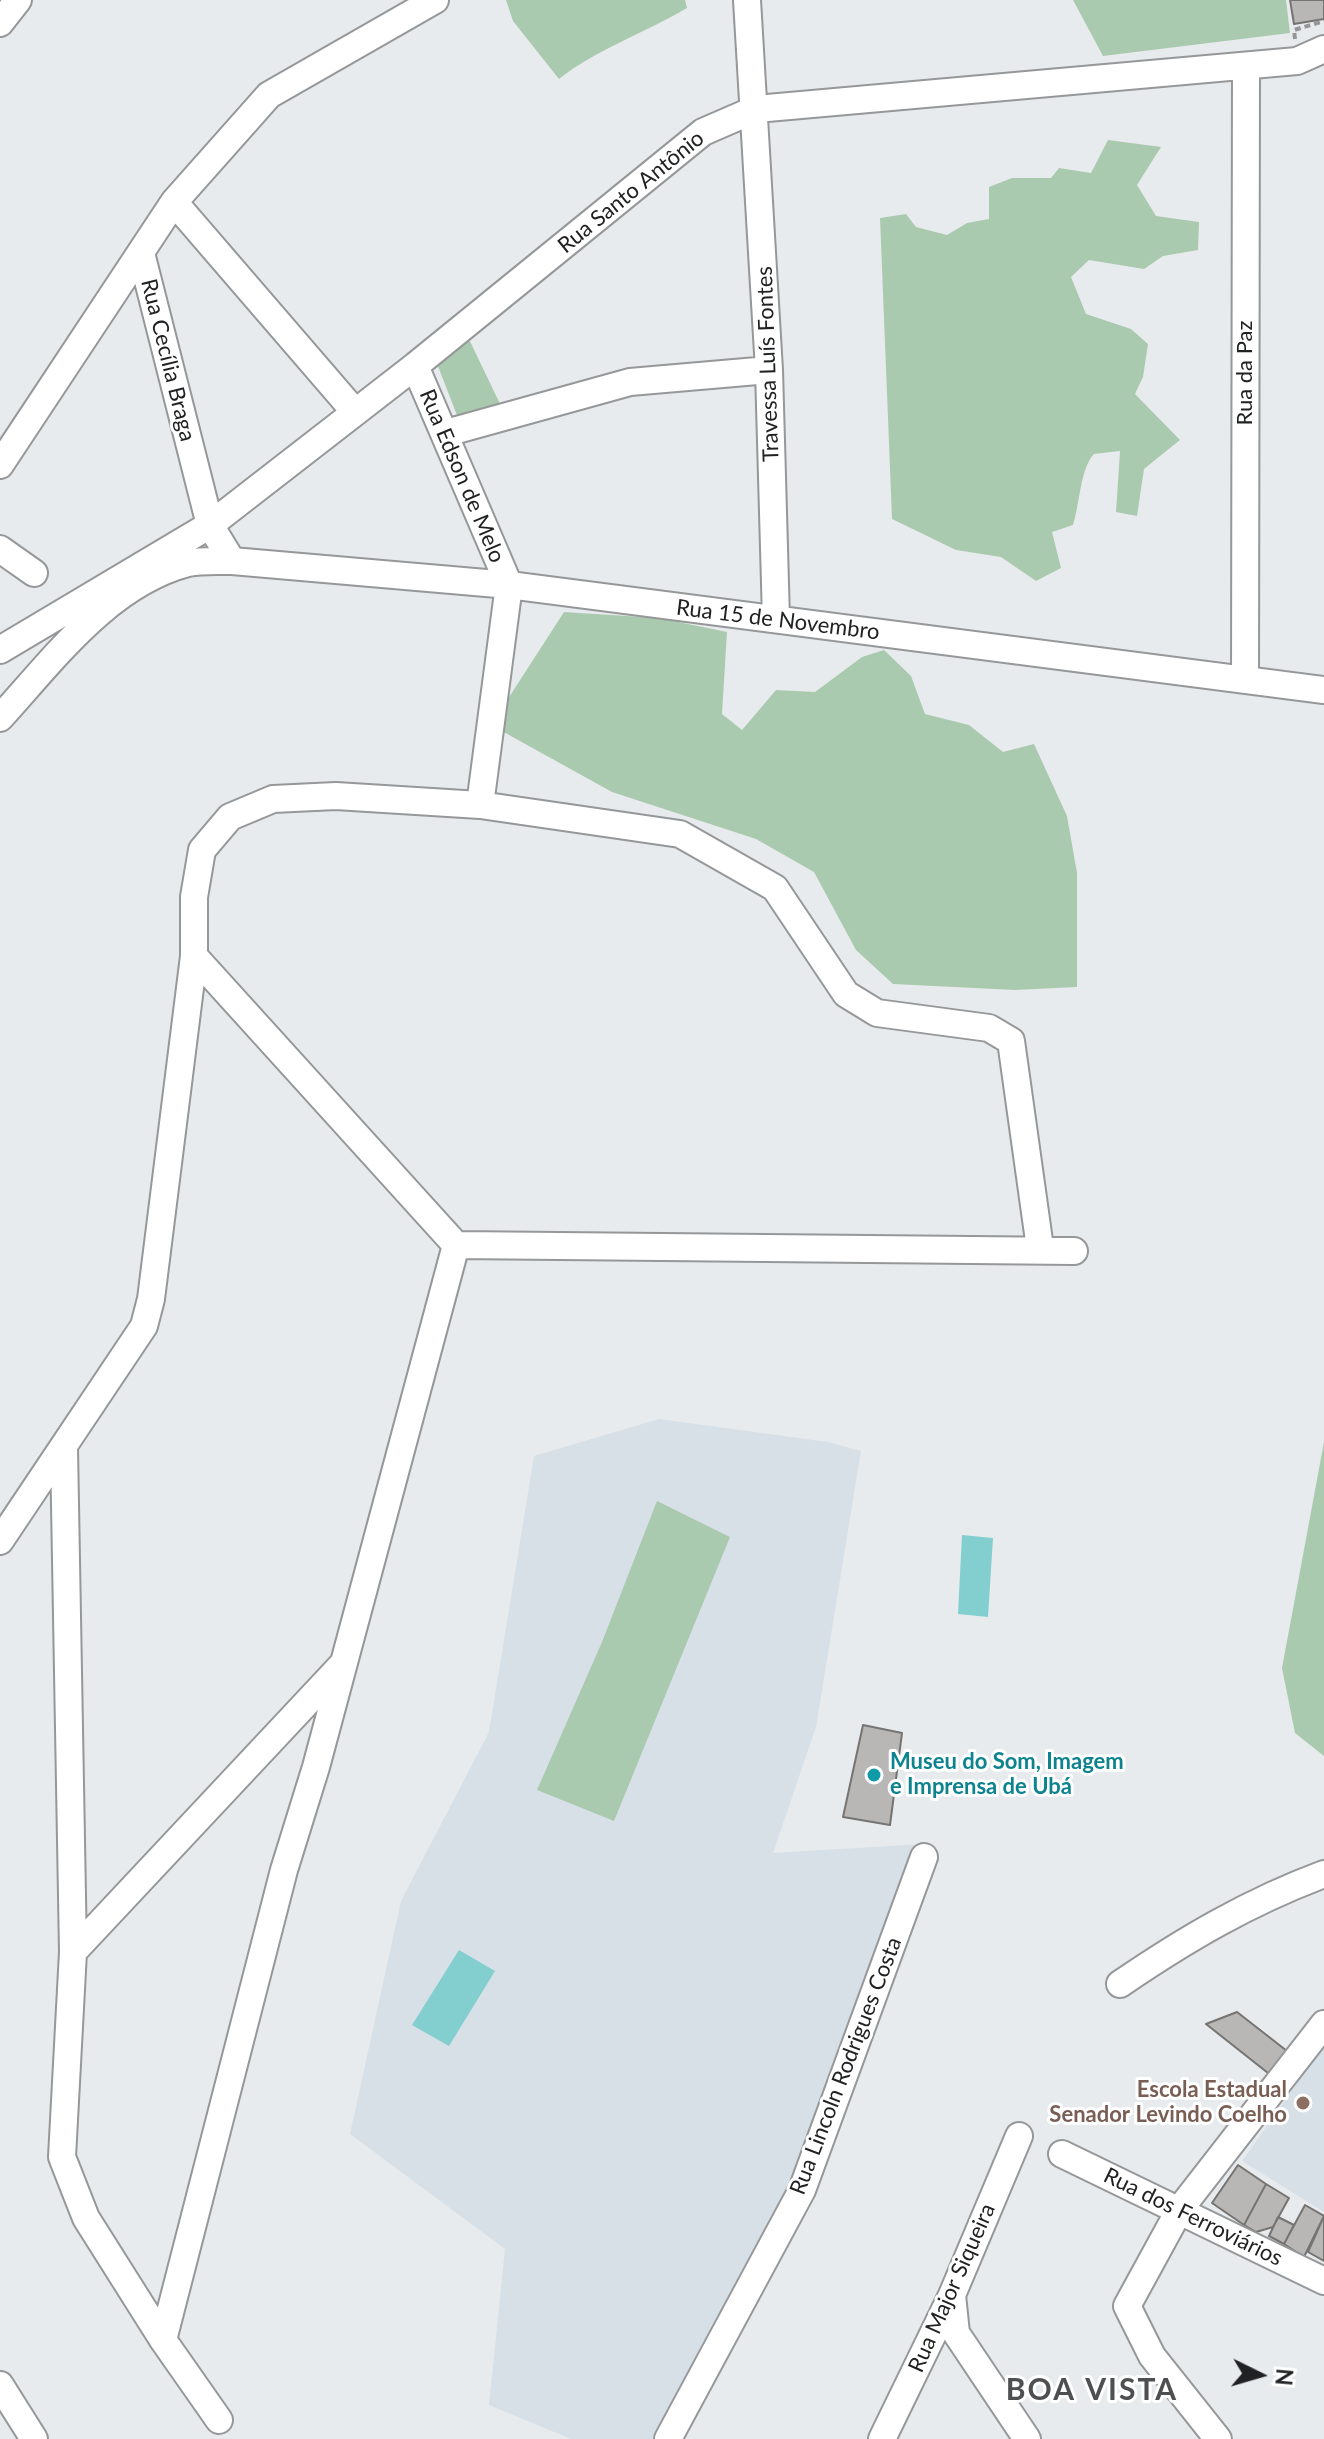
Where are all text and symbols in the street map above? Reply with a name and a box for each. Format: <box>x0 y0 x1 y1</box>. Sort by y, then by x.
street label: Rua Santo Antônio <box>553 125 709 259</box>
street label: Travessa Luís Fontes <box>751 266 785 462</box>
street label: Rua Cecília Braga <box>135 276 201 444</box>
street label: Rua da Paz <box>1232 321 1258 425</box>
street label: Rua Edson de Melo <box>414 385 510 567</box>
street label: Rua 15 de Novembro <box>675 594 881 646</box>
place label: Museu do Som, Imagem e Imprensa de Ubá <box>890 1749 1124 1800</box>
marker: Museu do Som, Imagem e Imprensa de Ubá <box>865 1766 883 1784</box>
street label: Rua Lincoln Rodrigues Costa <box>785 1933 907 2199</box>
place label: Escola Estadual Senador Levindo Coelho <box>1049 2077 1287 2128</box>
marker: Escola Estadual Senador Levindo Coelho <box>1294 2094 1312 2112</box>
street label: Rua dos Ferroviários <box>1099 2162 1287 2272</box>
street label: Rua Major Siqueira <box>903 2200 1001 2376</box>
north arrow <box>1220 2335 1300 2415</box>
text: N <box>1270 2368 1299 2387</box>
district label: BOA VISTA <box>1006 2372 1178 2408</box>

